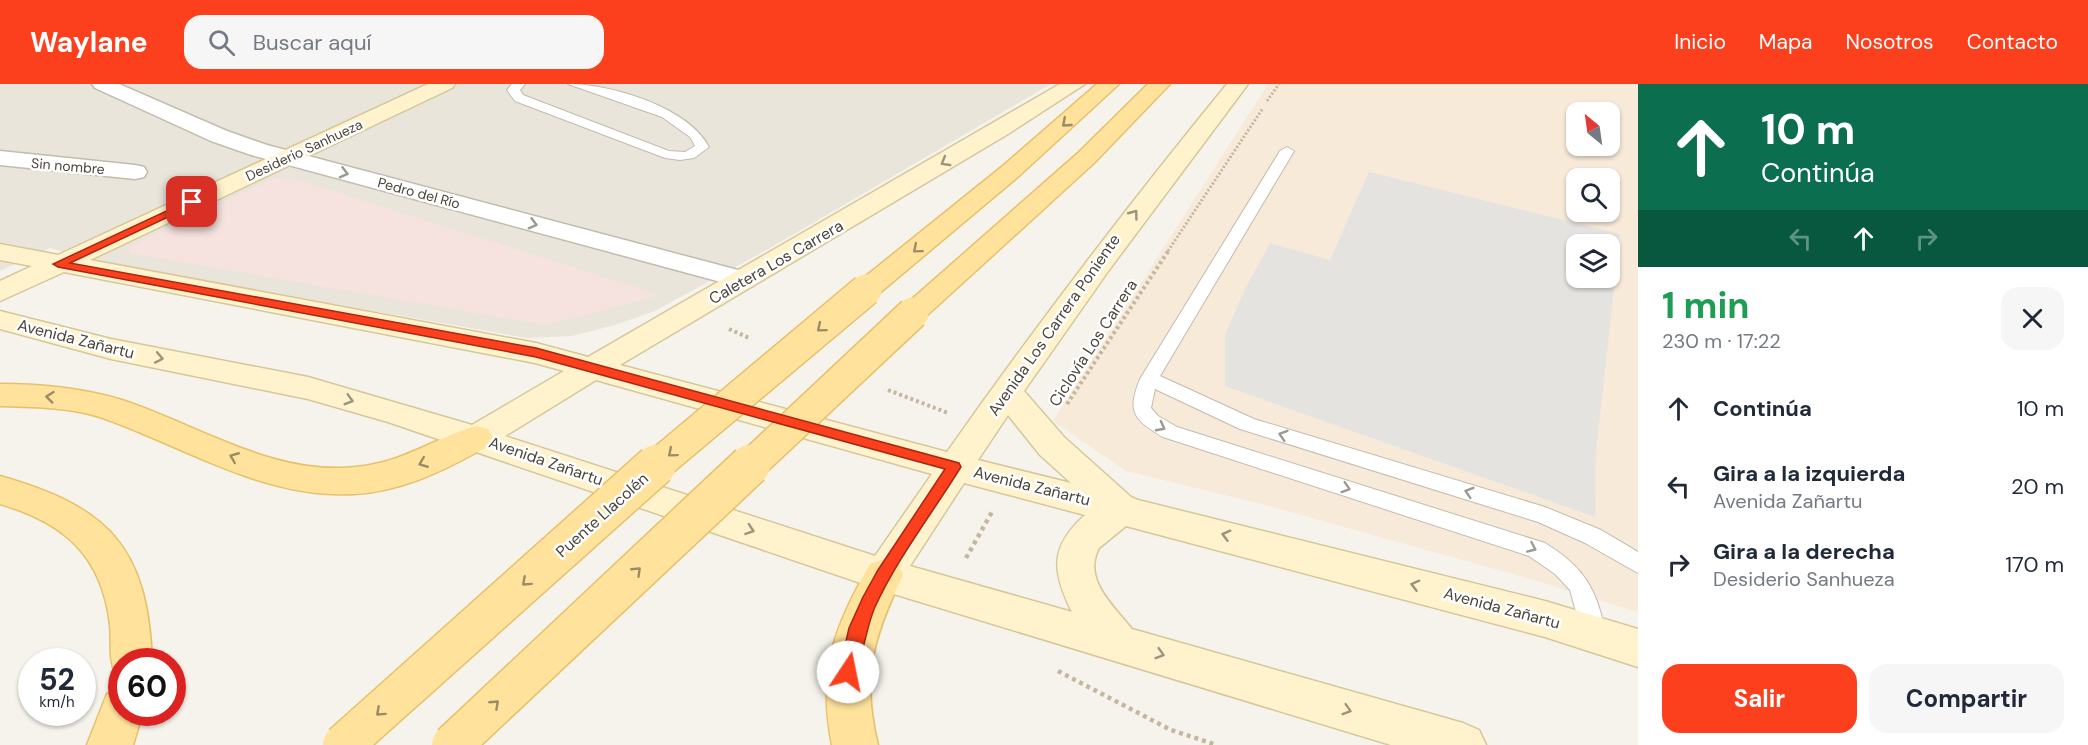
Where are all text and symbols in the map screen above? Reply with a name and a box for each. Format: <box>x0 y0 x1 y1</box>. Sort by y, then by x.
search box <box>184 15 604 69</box>
text: Waylane <box>30 24 148 61</box>
icon: search <box>205 26 238 59</box>
text: Buscar aquí <box>253 28 371 57</box>
text: Inicio <box>1674 28 1726 56</box>
text: Mapa <box>1759 28 1813 56</box>
text: Nosotros <box>1846 28 1934 56</box>
text: Contacto <box>1967 28 2058 56</box>
north arrow <box>1566 102 1620 156</box>
map controls <box>1566 102 1620 288</box>
text: 10 m <box>1761 102 1855 157</box>
icon: ahead <box>1662 108 1740 186</box>
street label: Desiderio Sanhueza <box>243 115 365 185</box>
one-way arrow <box>1062 116 1073 127</box>
street label: Sin nombre <box>31 154 106 178</box>
one-way arrow <box>941 155 951 166</box>
text: Continúa <box>1761 155 1875 190</box>
one-way arrow <box>339 166 349 178</box>
button: search <box>1566 168 1620 222</box>
street label: Pedro del Río <box>376 173 462 213</box>
pin <box>166 176 217 227</box>
icon: arrive <box>175 185 208 218</box>
one-way arrow <box>1127 210 1138 221</box>
street label: Caletera Los Carrera <box>705 215 847 309</box>
one-way arrow <box>528 216 538 229</box>
icon: left <box>1784 222 1817 255</box>
icon: ahead <box>1847 222 1880 255</box>
icon: right <box>1910 222 1943 255</box>
street label: Avenida Los Carrera Poniente <box>983 230 1125 420</box>
button: layers <box>1566 234 1620 288</box>
one-way arrow <box>913 241 924 252</box>
street label: Ciclovía Los Carrera <box>1044 275 1142 411</box>
text: 1 min <box>1662 282 1750 329</box>
button: close <box>2001 287 2064 350</box>
street label: Avenida Zañartu <box>15 314 137 364</box>
one-way arrow <box>817 321 828 332</box>
text: 230 m · 17:22 <box>1662 328 1781 354</box>
one-way arrow <box>153 351 163 364</box>
one-way arrow <box>45 391 54 404</box>
icon: ahead <box>1662 392 1695 425</box>
one-way arrow <box>343 393 354 405</box>
text: Continúa <box>1713 394 1812 423</box>
text: 10 m <box>2017 394 2064 423</box>
one-way arrow <box>1155 420 1166 431</box>
one-way arrow <box>1278 430 1289 442</box>
street label: Avenida Zañartu <box>486 432 606 490</box>
one-way arrow <box>668 446 679 457</box>
one-way arrow <box>230 452 240 465</box>
one-way arrow <box>419 456 430 468</box>
text: Gira a la izquierda <box>1713 459 1905 488</box>
street label: Avenida Zañartu <box>971 461 1093 511</box>
street label: Puente Llacolén <box>551 468 653 562</box>
icon: left <box>1662 470 1695 503</box>
text: 20 m <box>2011 472 2064 501</box>
one-way arrow <box>1340 481 1351 493</box>
one-way arrow <box>1464 487 1475 499</box>
text: Avenida Zañartu <box>1713 488 1862 514</box>
one-way arrow <box>744 523 755 535</box>
one-way arrow <box>1221 530 1231 543</box>
text: Gira a la derecha <box>1713 537 1895 566</box>
one-way arrow <box>1525 540 1536 552</box>
icon: right <box>1662 548 1695 581</box>
text: 170 m <box>2005 550 2064 579</box>
text: Desiderio Sanhueza <box>1713 566 1895 592</box>
one-way arrow <box>630 568 641 579</box>
one-way arrow <box>522 575 532 586</box>
one-way arrow <box>1410 580 1421 592</box>
street label: Avenida Zañartu <box>1442 582 1562 634</box>
position arrow <box>816 640 880 704</box>
one-way arrow <box>1154 647 1165 659</box>
speed limit sign: 60 <box>108 648 186 726</box>
text: 52 <box>39 660 75 699</box>
button: Salir <box>1662 664 1857 733</box>
button: Compartir <box>1869 664 2064 733</box>
text: km/h <box>39 692 75 712</box>
one-way arrow <box>487 701 498 712</box>
one-way arrow <box>1341 703 1352 715</box>
one-way arrow <box>376 705 387 716</box>

